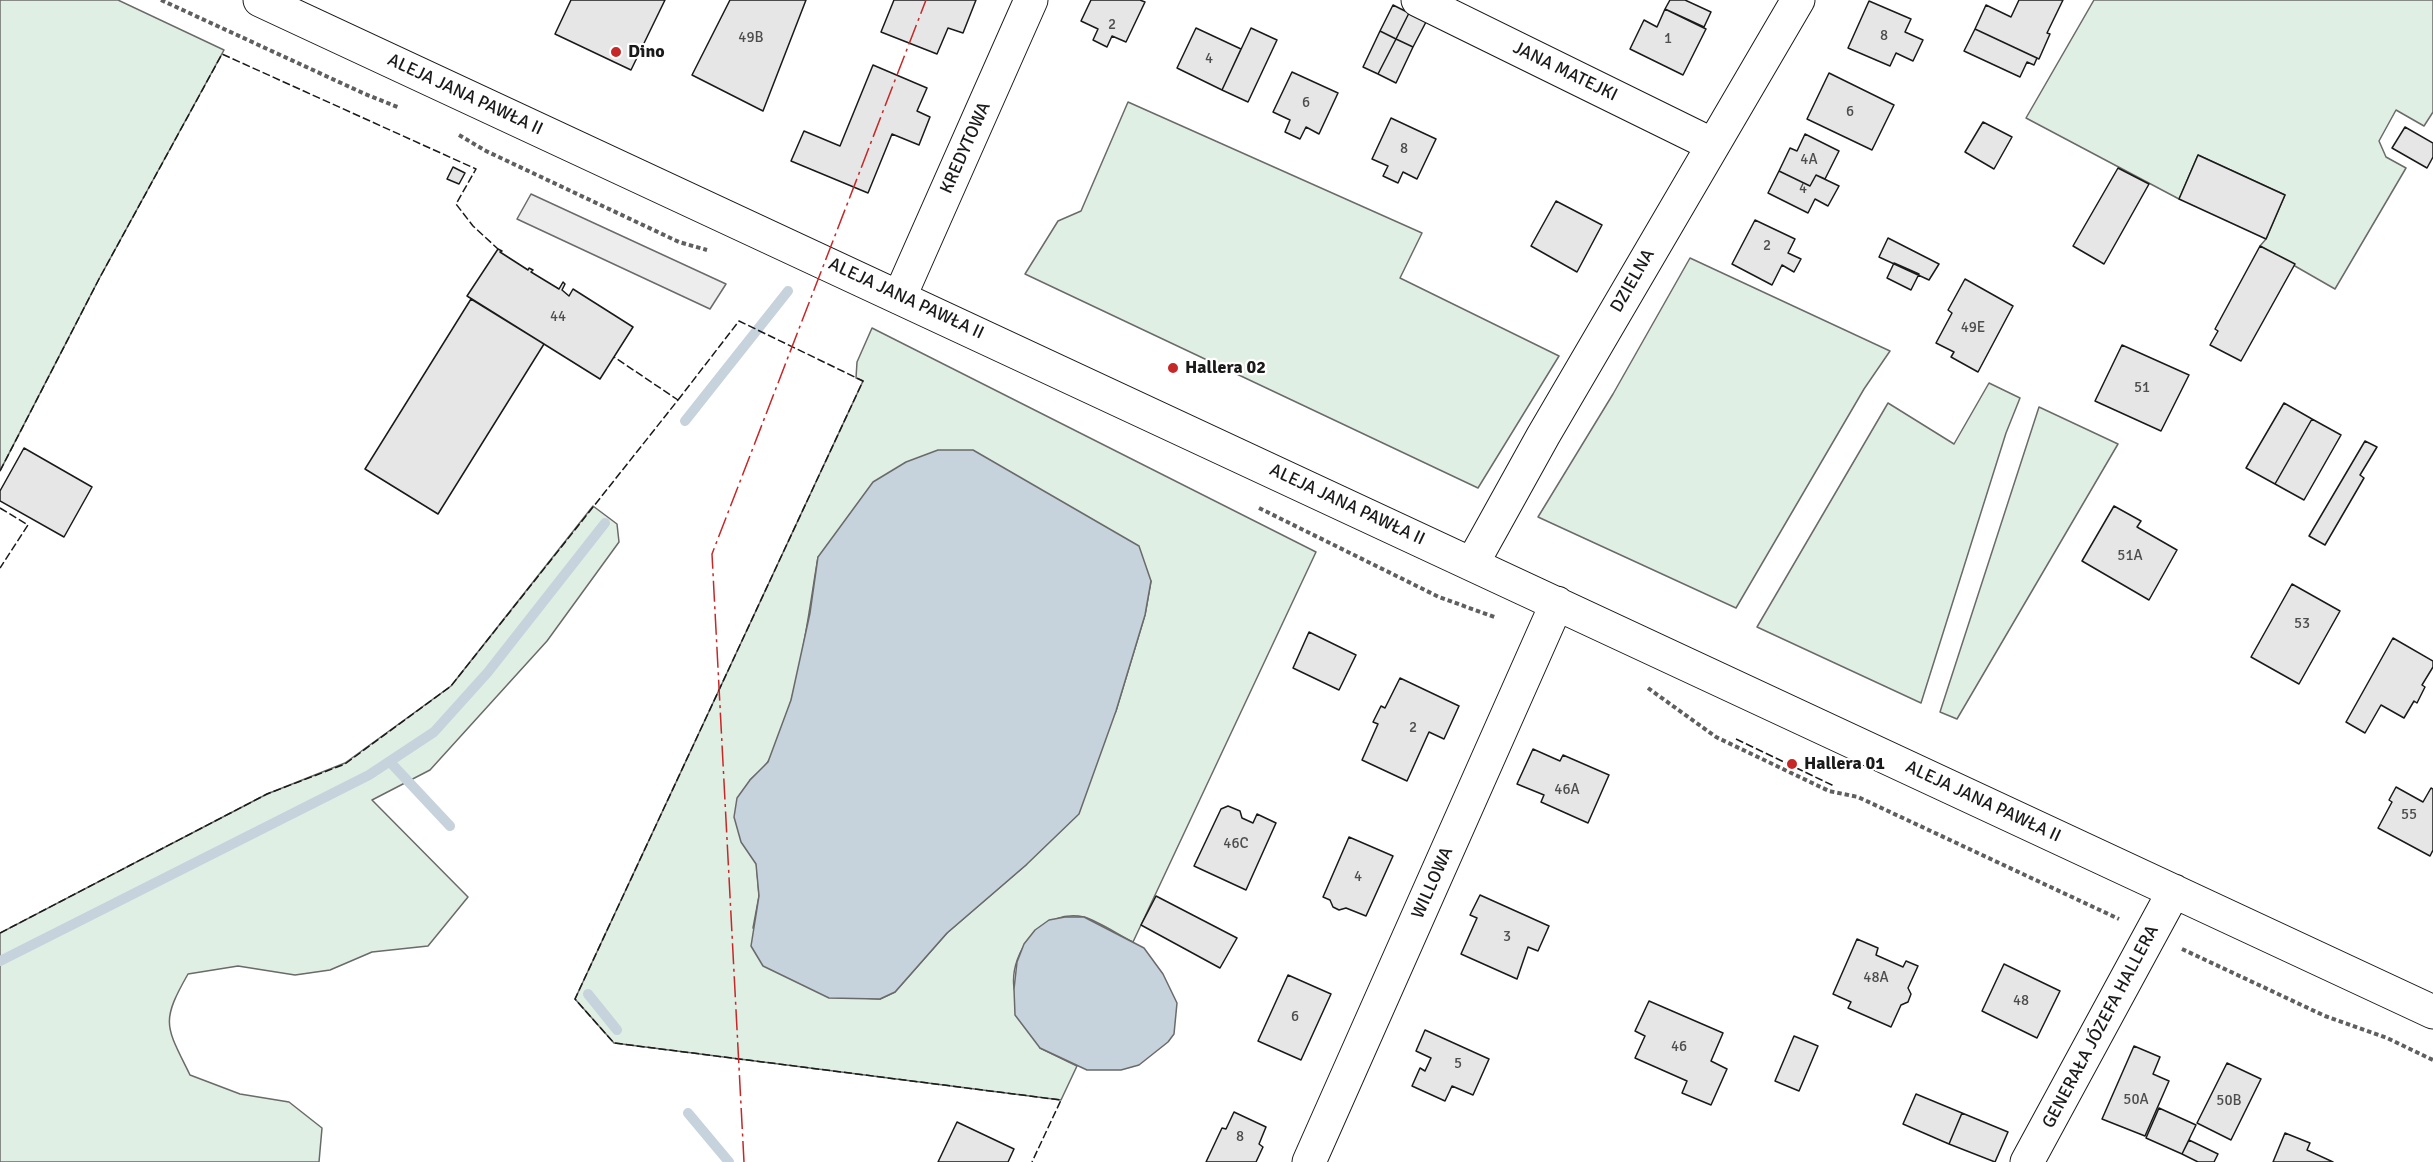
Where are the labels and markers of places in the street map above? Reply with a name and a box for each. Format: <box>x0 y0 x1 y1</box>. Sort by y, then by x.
place label: Dino <box>628 41 665 63</box>
marker: Dino <box>609 45 623 59</box>
place label: Hallera 02 <box>1185 357 1266 379</box>
marker: Hallera 02 <box>1166 361 1180 375</box>
place label: Hallera 01 <box>1804 753 1885 775</box>
marker: Hallera 01 <box>1785 757 1799 771</box>

